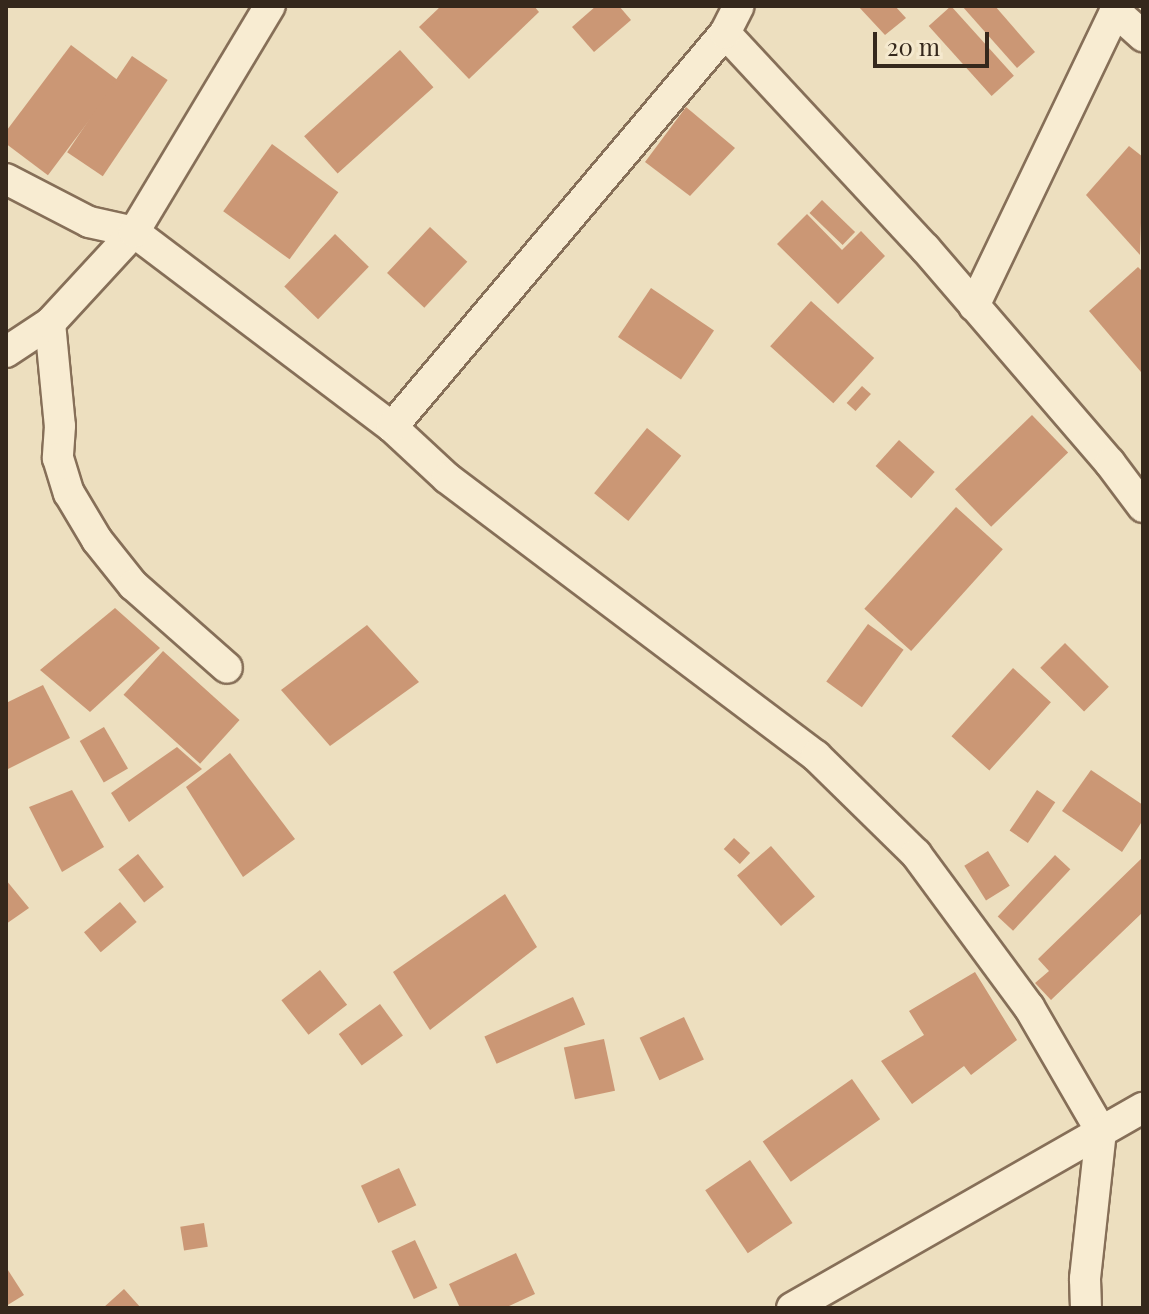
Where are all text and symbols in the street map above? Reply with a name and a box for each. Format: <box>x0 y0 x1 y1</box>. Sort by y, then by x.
scale bar <box>877 16 993 66</box>
text: 20 m <box>887 30 940 62</box>

